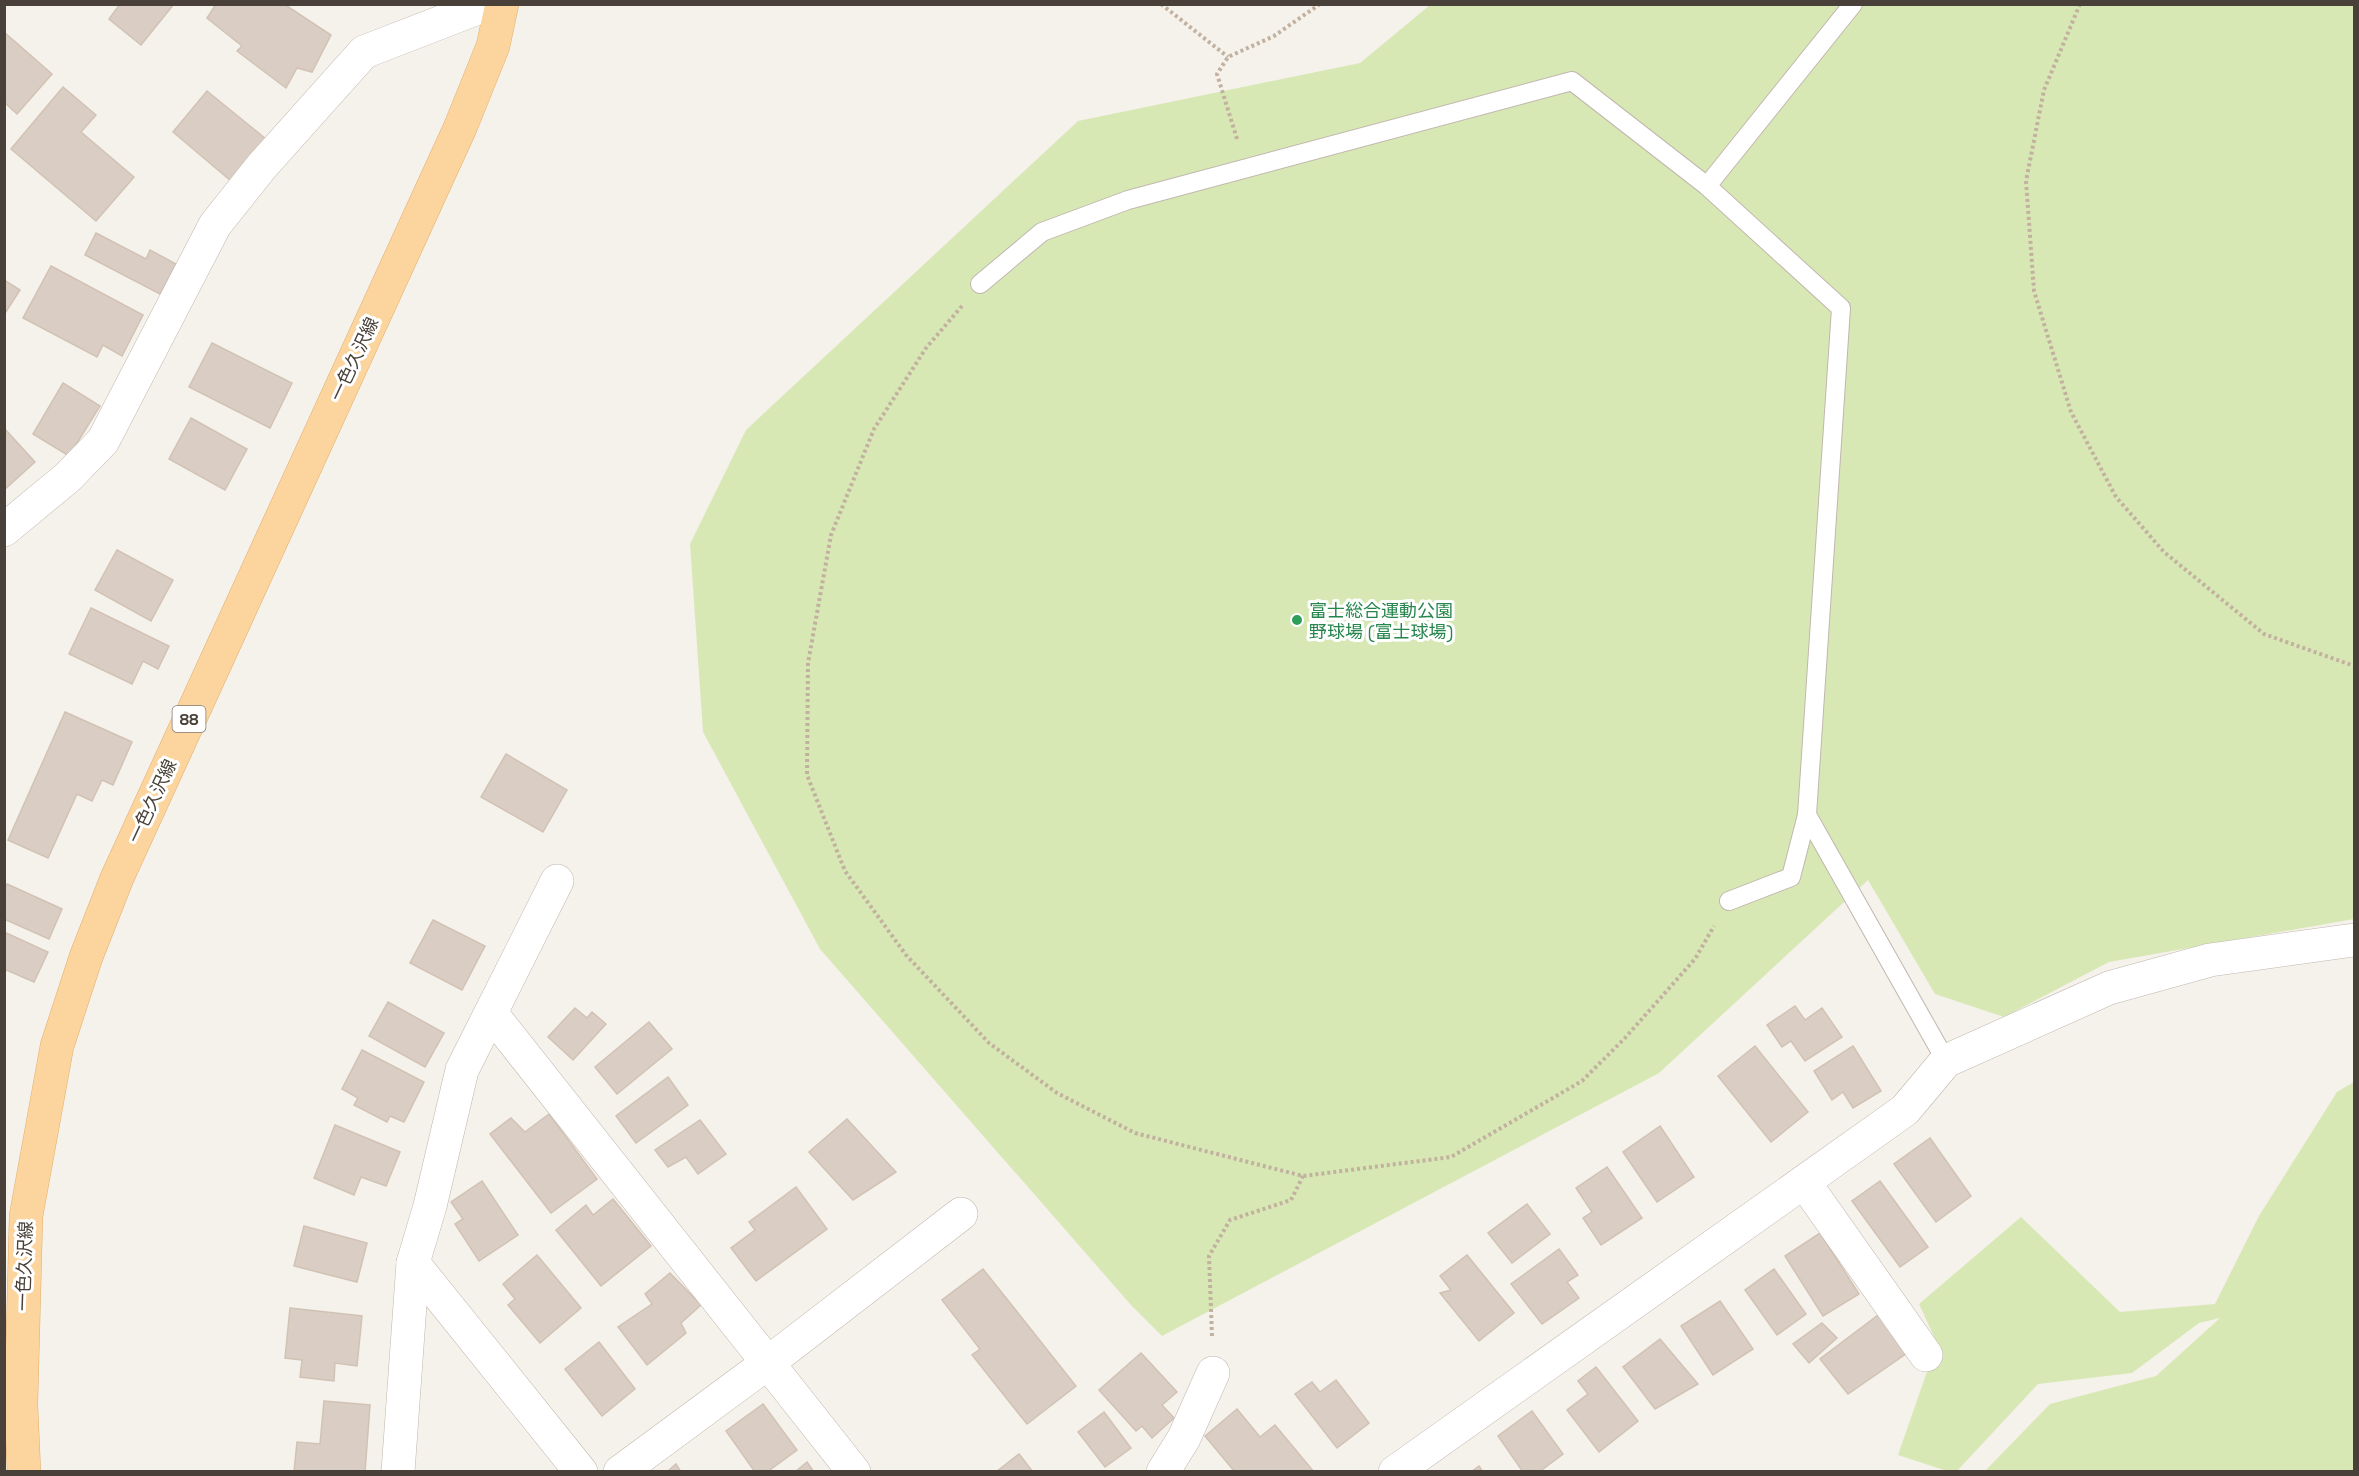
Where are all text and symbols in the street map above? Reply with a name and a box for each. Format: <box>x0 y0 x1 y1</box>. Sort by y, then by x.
street label: 一色久沢線 <box>325 313 383 405</box>
place label: 富士総合運動公園 野球場 (富士球場) <box>1309 599 1453 643</box>
marker: 富士総合運動公園 野球場 (富士球場) <box>1290 613 1304 627</box>
road number: 88 <box>172 706 206 732</box>
street label: 一色久沢線 <box>123 755 181 847</box>
street label: 一色久沢線 <box>11 1221 37 1311</box>

